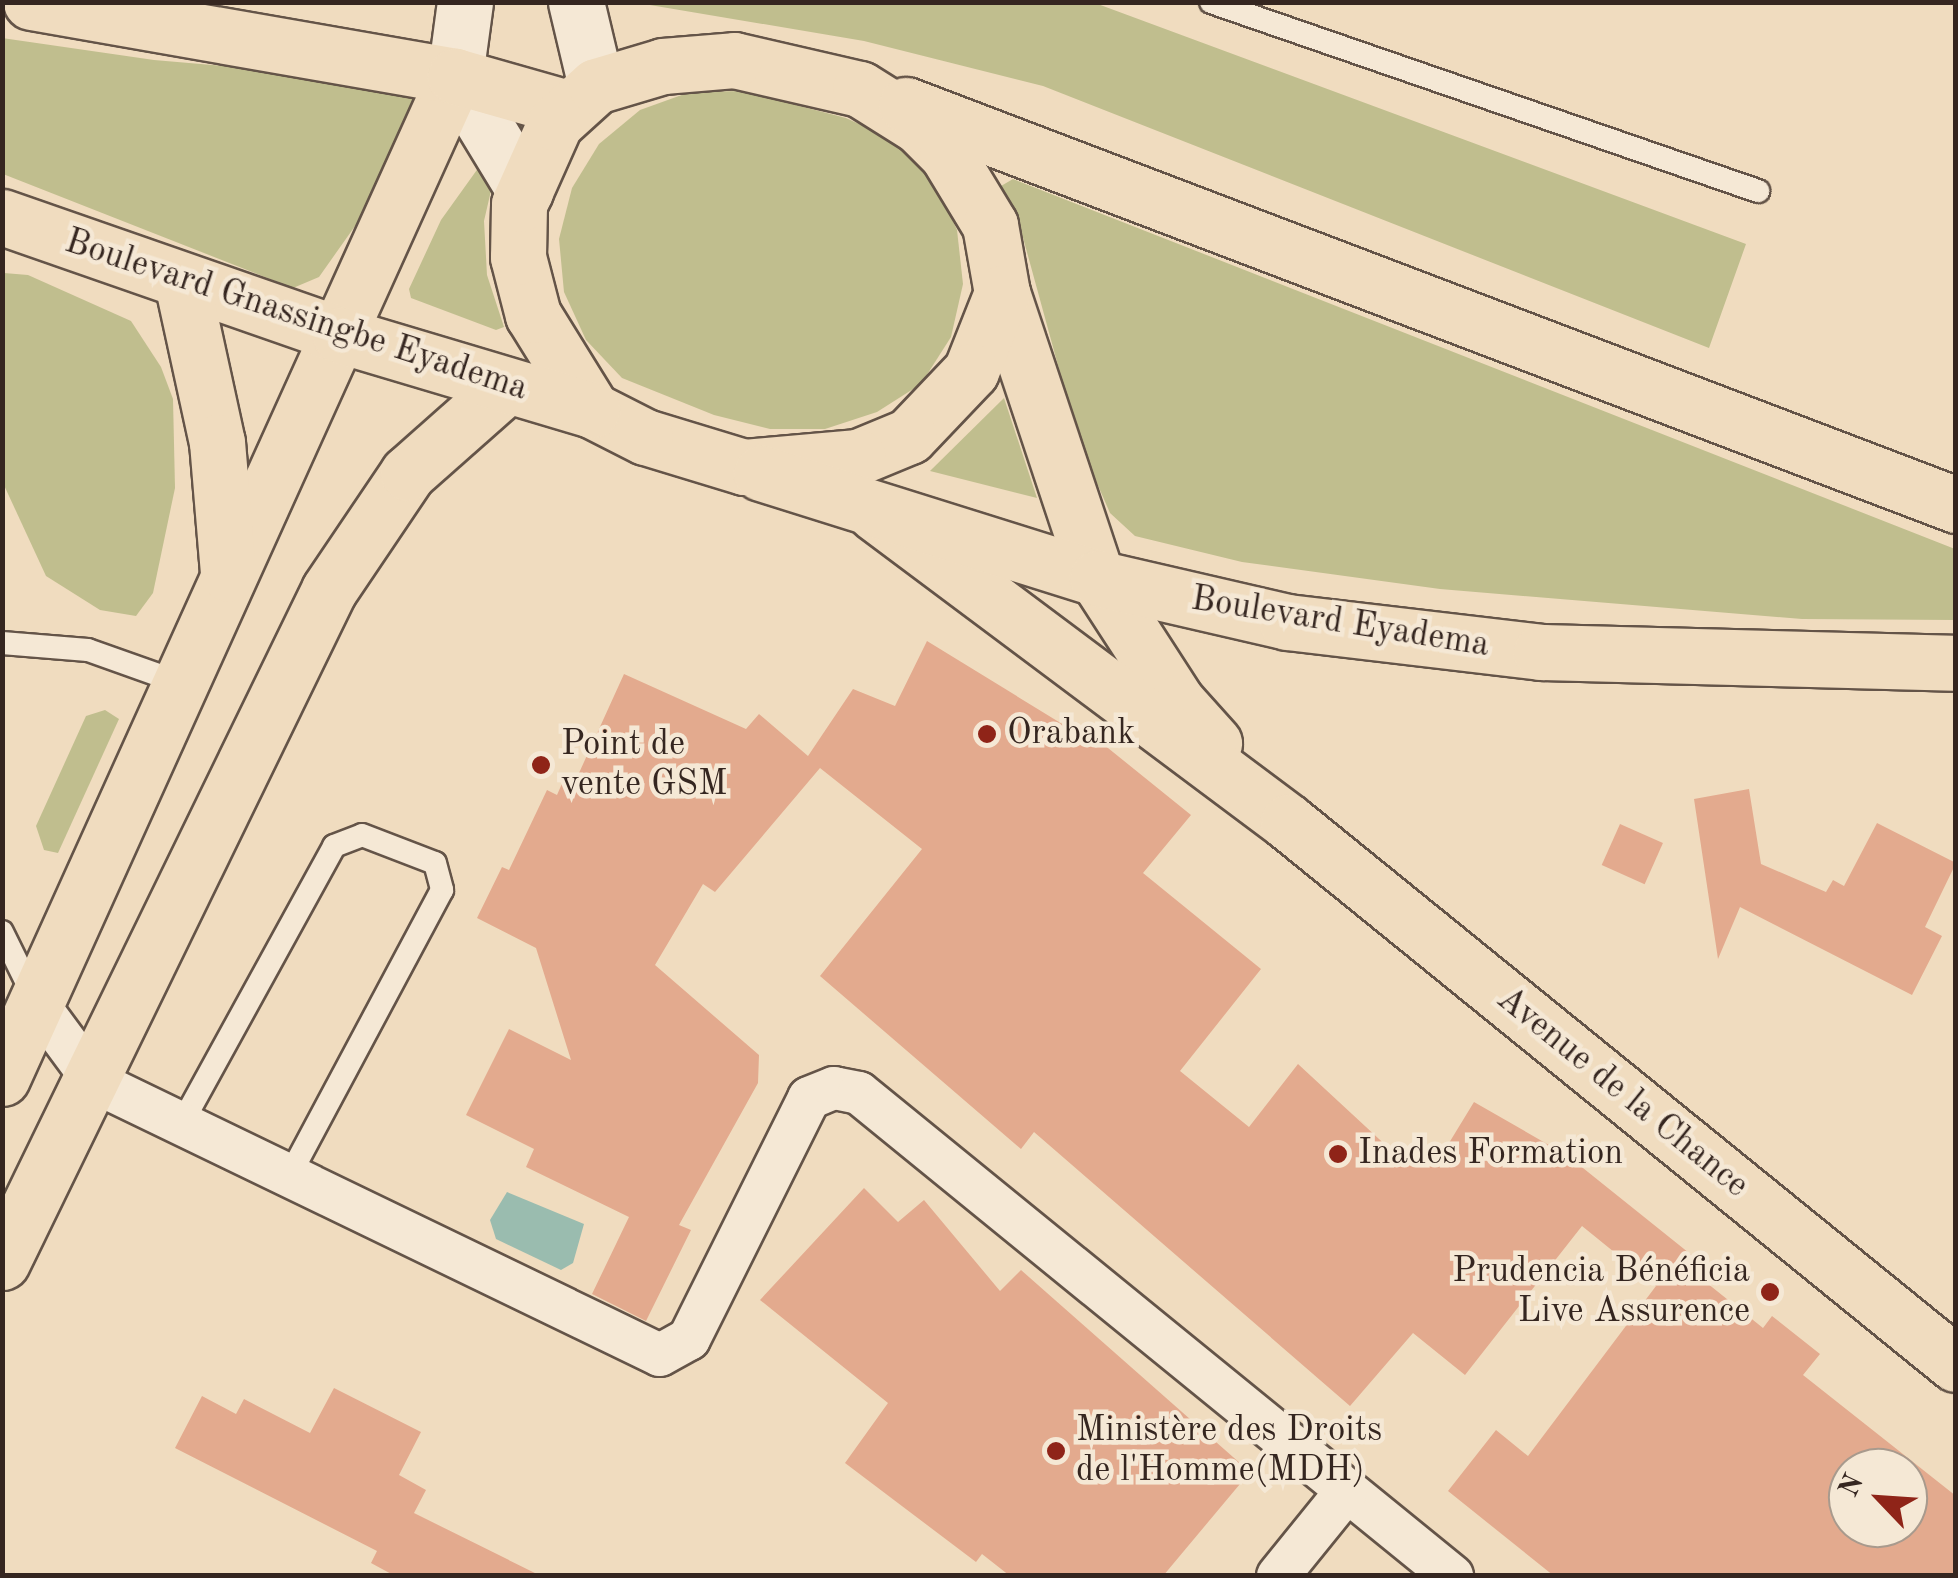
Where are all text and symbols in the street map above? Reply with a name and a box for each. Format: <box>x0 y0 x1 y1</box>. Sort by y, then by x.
street label: Boulevard Gnassingbe Eyadema <box>59 221 533 411</box>
street label: Boulevard Eyadema <box>1188 579 1492 667</box>
place label: Orabank <box>1007 713 1135 755</box>
marker: Orabank <box>976 723 998 745</box>
place label: Point de vente GSM <box>561 724 727 806</box>
marker: Point de vente GSM <box>530 754 552 776</box>
street label: Avenue de la Chance <box>1488 979 1756 1207</box>
place label: Inades Formation <box>1358 1133 1623 1175</box>
marker: Inades Formation <box>1327 1143 1349 1165</box>
place label: Prudencia Bénéficia Live Assurence <box>1452 1251 1750 1333</box>
marker: Prudencia Bénéficia Live Assurence <box>1759 1281 1781 1303</box>
place label: Ministère des Droits de l'Homme(MDH) <box>1076 1410 1382 1492</box>
marker: Ministère des Droits de l'Homme(MDH) <box>1045 1440 1067 1462</box>
north arrow <box>1828 1448 1928 1548</box>
text: N <box>1835 1471 1870 1502</box>

